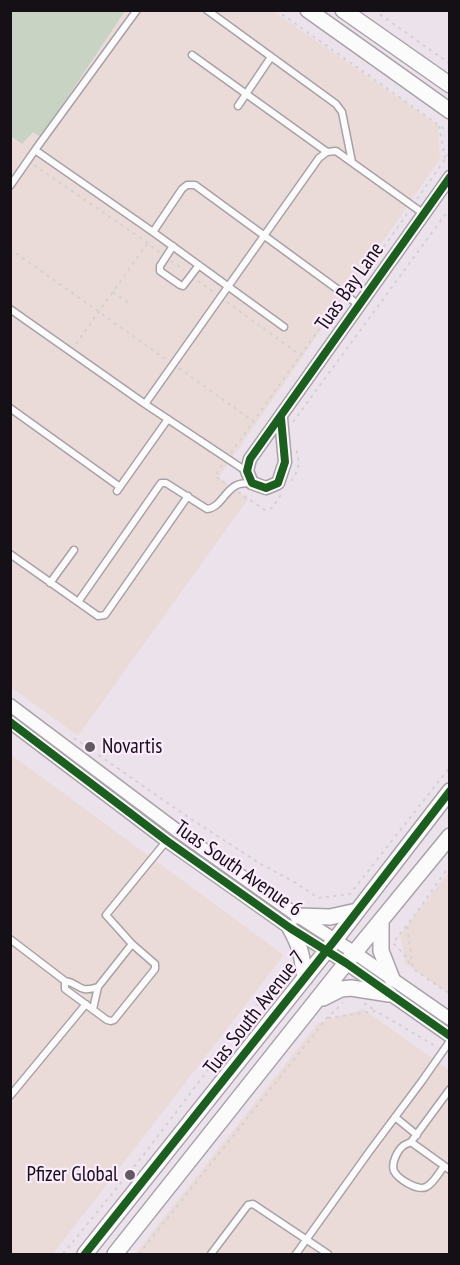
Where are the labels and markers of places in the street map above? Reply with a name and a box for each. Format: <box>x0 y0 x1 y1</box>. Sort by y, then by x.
place label: Novartis <box>102 734 162 760</box>
marker: Novartis <box>83 740 97 754</box>
place label: Pfizer Global <box>26 1162 118 1188</box>
marker: Pfizer Global <box>123 1168 137 1182</box>

